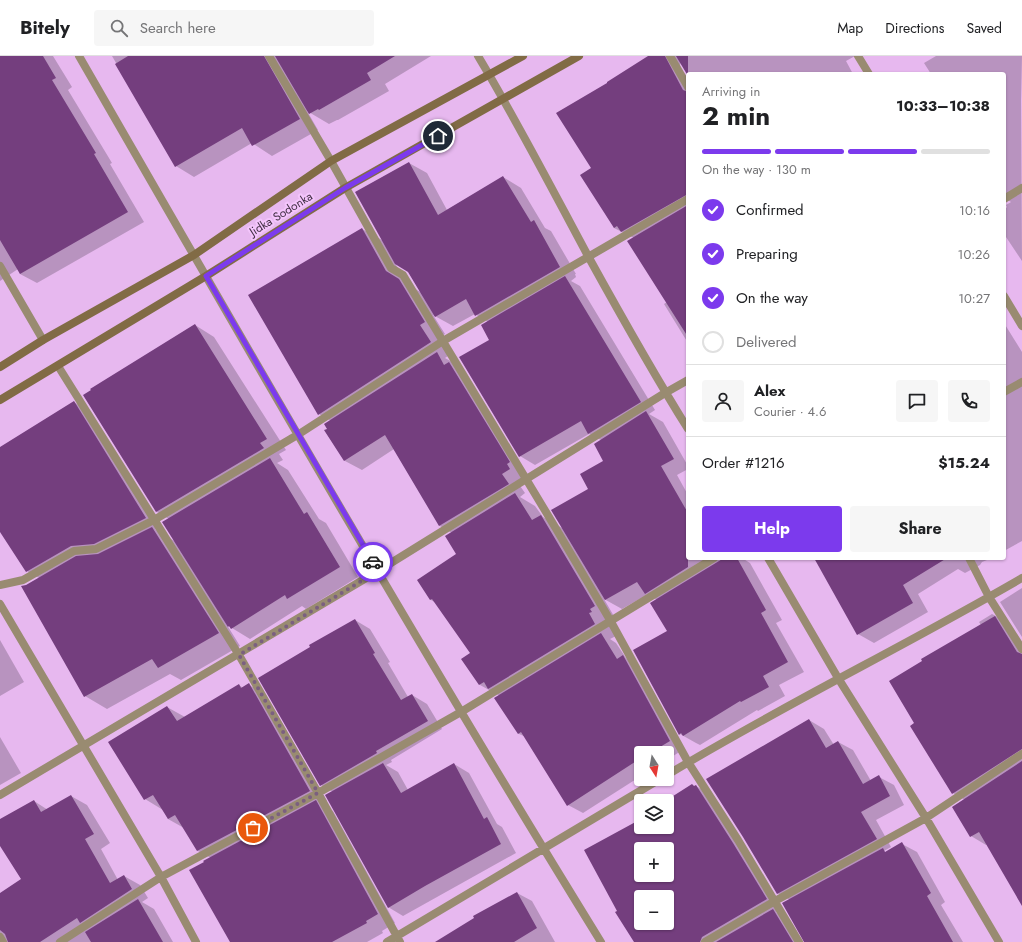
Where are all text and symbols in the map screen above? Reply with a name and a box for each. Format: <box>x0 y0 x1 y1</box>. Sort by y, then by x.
search box <box>94 10 374 46</box>
text: Bitely <box>20 14 70 41</box>
icon: search <box>108 17 130 39</box>
text: Search here <box>140 17 216 39</box>
text: Map <box>837 18 863 38</box>
text: Directions <box>885 18 945 38</box>
text: Saved <box>967 18 1002 38</box>
text: Arriving in <box>702 82 760 101</box>
text: 10:33–10:38 <box>896 95 990 117</box>
text: 2 min <box>702 97 770 135</box>
pin <box>421 119 455 153</box>
icon: home <box>427 125 449 147</box>
text: On the way · 130 m <box>702 160 811 179</box>
street label: Jidka Sodonka <box>244 187 316 242</box>
icon: check <box>702 199 724 221</box>
text: Confirmed <box>736 199 804 221</box>
text: 10:16 <box>959 201 990 220</box>
icon: check <box>702 243 724 265</box>
text: Preparing <box>736 243 798 265</box>
text: 10:26 <box>958 245 990 264</box>
icon: check <box>702 287 724 309</box>
text: On the way <box>736 287 808 309</box>
text: 10:27 <box>958 289 990 308</box>
text: Delivered <box>736 331 797 353</box>
button: person <box>702 380 744 422</box>
text: Alex <box>754 380 785 402</box>
button: chat <box>896 380 938 422</box>
button: phone <box>948 380 990 422</box>
text: Courier · 4.6 <box>754 402 827 421</box>
text: Order #1216 <box>702 452 785 474</box>
text: $15.24 <box>938 452 990 474</box>
button: Help <box>702 506 842 552</box>
button: Share <box>850 506 990 552</box>
courier <box>353 542 393 582</box>
icon: car <box>362 551 384 573</box>
north arrow <box>634 746 674 786</box>
map controls <box>634 746 674 930</box>
button: layers <box>634 794 674 834</box>
pin <box>236 811 270 845</box>
icon: bag <box>242 817 264 839</box>
button: + <box>634 842 674 882</box>
button: − <box>634 890 674 930</box>

